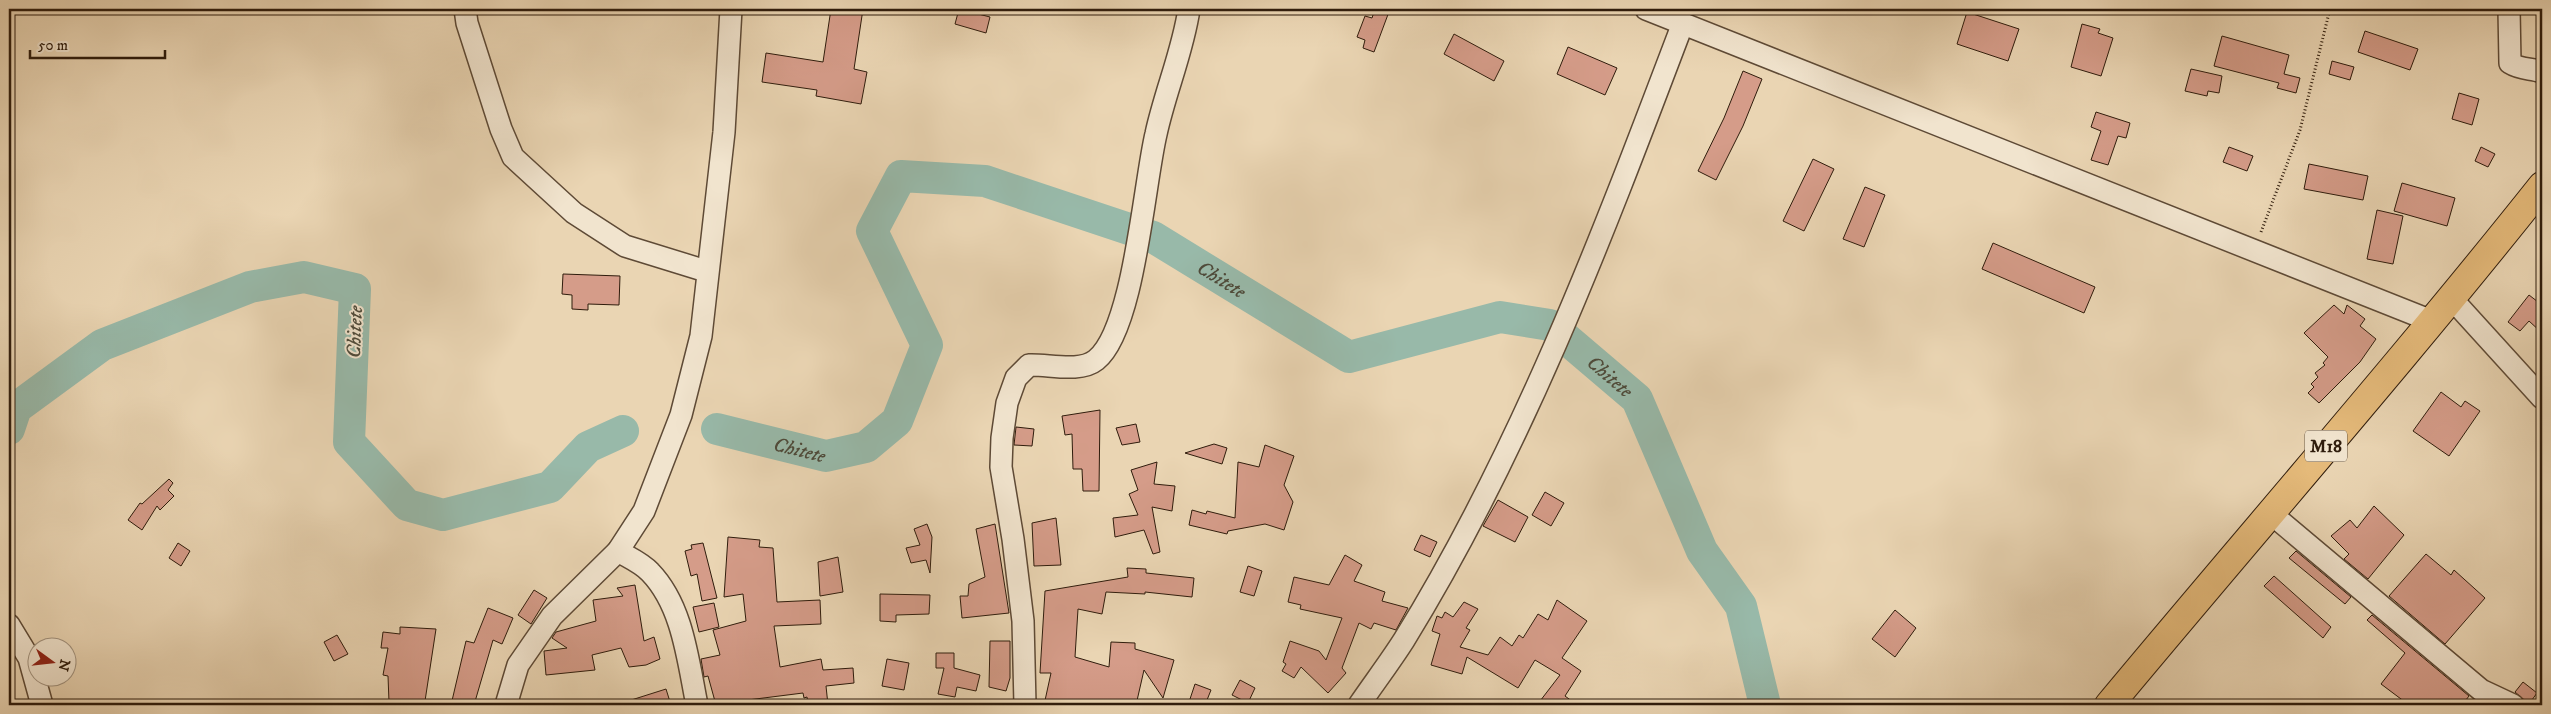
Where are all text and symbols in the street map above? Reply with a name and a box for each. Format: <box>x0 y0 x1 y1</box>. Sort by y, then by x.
scale bar <box>30 28 165 60</box>
text: 50 m <box>38 36 68 55</box>
water label: Chitete <box>1192 256 1251 305</box>
water label: Chitete <box>342 304 369 359</box>
water label: Chitete <box>1581 351 1638 405</box>
road number: M18 <box>2305 431 2347 462</box>
water label: Chitete <box>771 432 829 470</box>
north arrow <box>28 636 78 686</box>
text: N <box>53 657 74 673</box>

